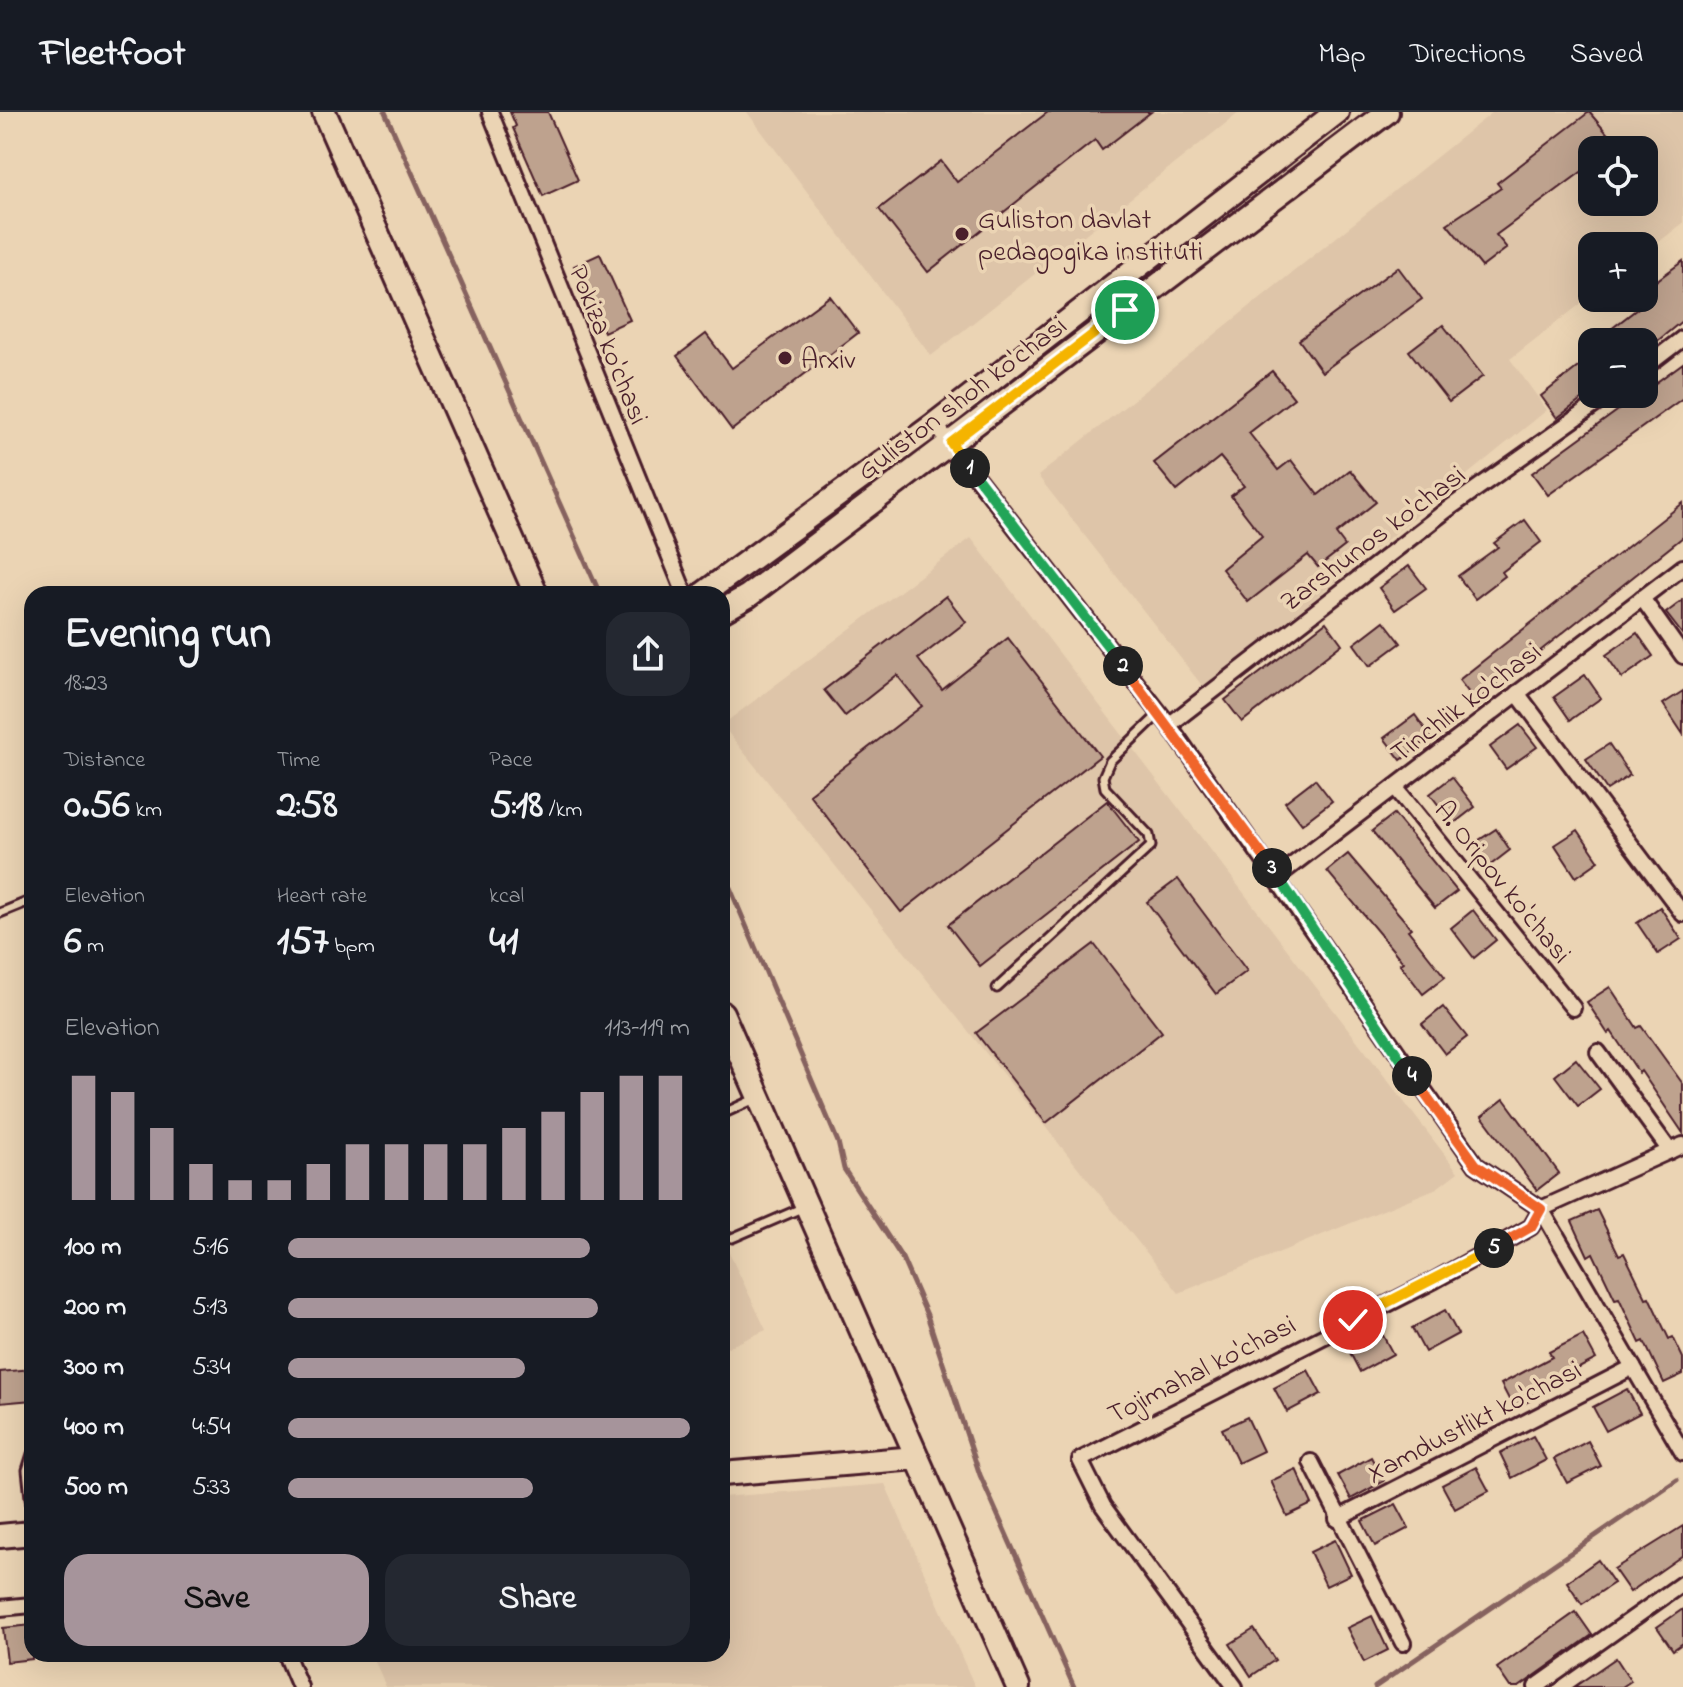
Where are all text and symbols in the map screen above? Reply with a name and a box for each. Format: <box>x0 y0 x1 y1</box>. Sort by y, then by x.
text: Fleetfoot <box>40 27 185 83</box>
text: Map <box>1318 35 1366 76</box>
text: Directions <box>1410 35 1526 76</box>
text: Saved <box>1570 35 1643 76</box>
map controls <box>1578 136 1658 408</box>
button: locate <box>1578 136 1658 216</box>
place label: Guliston davlat pedagogika instituti <box>978 201 1203 274</box>
marker: Guliston davlat pedagogika instituti <box>953 225 971 243</box>
button: + <box>1578 232 1658 312</box>
street label: Pokiza ko'chasi <box>556 259 657 431</box>
pin <box>1091 276 1159 344</box>
icon: arrive <box>1103 288 1147 332</box>
street label: Guliston shoh ko'chasi <box>849 307 1077 493</box>
button: − <box>1578 328 1658 408</box>
place label: Arxiv <box>801 341 856 382</box>
marker: Arxiv <box>776 349 794 367</box>
pin: 1 <box>950 448 990 488</box>
text: 1 <box>967 452 974 484</box>
street label: Zarshunos ko'chasi <box>1273 456 1475 623</box>
text: Evening run <box>64 603 271 667</box>
button: share <box>606 612 690 696</box>
street label: Tinchlik ko'chasi <box>1383 633 1551 774</box>
pin: 2 <box>1103 646 1143 686</box>
text: 2 <box>1118 650 1128 682</box>
text: 18:23 <box>64 665 108 703</box>
text: Distance <box>64 745 145 777</box>
text: Time <box>277 745 320 777</box>
text: Pace <box>489 745 532 777</box>
text: 0.56 <box>64 777 130 836</box>
text: 2:58 <box>277 777 338 836</box>
text: 5:18 <box>489 777 543 836</box>
street label: A. Oripov ko'chasi <box>1423 793 1580 974</box>
text: km <box>130 795 162 827</box>
text: /km <box>543 795 582 827</box>
pin: 3 <box>1252 848 1292 888</box>
text: 3 <box>1267 852 1277 884</box>
text: Elevation <box>64 881 145 913</box>
text: Heart rate <box>277 881 367 913</box>
text: kcal <box>489 881 524 913</box>
text: 6 <box>64 913 82 972</box>
text: 157 <box>277 913 329 972</box>
text: 41 <box>489 913 519 972</box>
text: m <box>82 931 104 963</box>
text: bpm <box>329 931 375 963</box>
text: Elevation <box>64 1010 160 1048</box>
text: 113–119 m <box>604 1010 690 1048</box>
pin: 4 <box>1392 1056 1432 1096</box>
text: 4 <box>1407 1060 1417 1092</box>
pin: 5 <box>1474 1228 1514 1268</box>
text: 100 m <box>64 1229 121 1267</box>
text: 5:16 <box>192 1229 229 1267</box>
text: 5 <box>1488 1232 1500 1264</box>
pin <box>1319 1286 1387 1354</box>
text: 200 m <box>64 1289 126 1327</box>
text: 5:13 <box>192 1289 228 1327</box>
icon: check <box>1331 1298 1375 1342</box>
street label: Tojimahal ko'chasi <box>1101 1306 1304 1436</box>
text: 300 m <box>64 1349 124 1387</box>
text: 5:34 <box>192 1349 231 1387</box>
street label: Xamdustlikt ko'chasi <box>1360 1351 1589 1495</box>
text: 400 m <box>64 1409 124 1447</box>
text: 4:54 <box>192 1409 231 1447</box>
text: 500 m <box>64 1469 128 1507</box>
text: 5:33 <box>192 1469 231 1507</box>
button: Save <box>64 1554 369 1646</box>
button: Share <box>385 1554 690 1646</box>

